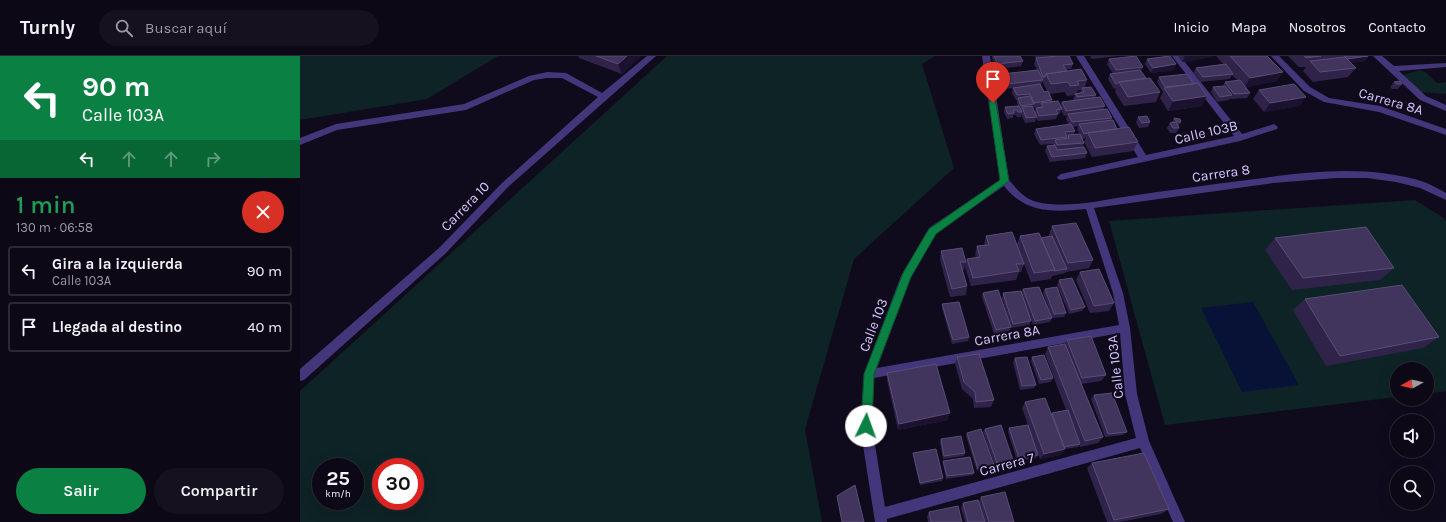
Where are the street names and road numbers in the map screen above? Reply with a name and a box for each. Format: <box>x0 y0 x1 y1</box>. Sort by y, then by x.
street label: Carrera 8A <box>1357 84 1425 119</box>
street label: Calle 103B <box>1173 117 1239 148</box>
street label: Carrera 8 <box>1191 161 1251 186</box>
street label: Carrera 10 <box>437 178 493 235</box>
street label: Calle 103 <box>856 296 891 354</box>
street label: Carrera 8A <box>973 321 1041 350</box>
street label: Calle 103A <box>1104 334 1127 400</box>
street label: Carrera 7 <box>978 449 1037 480</box>

